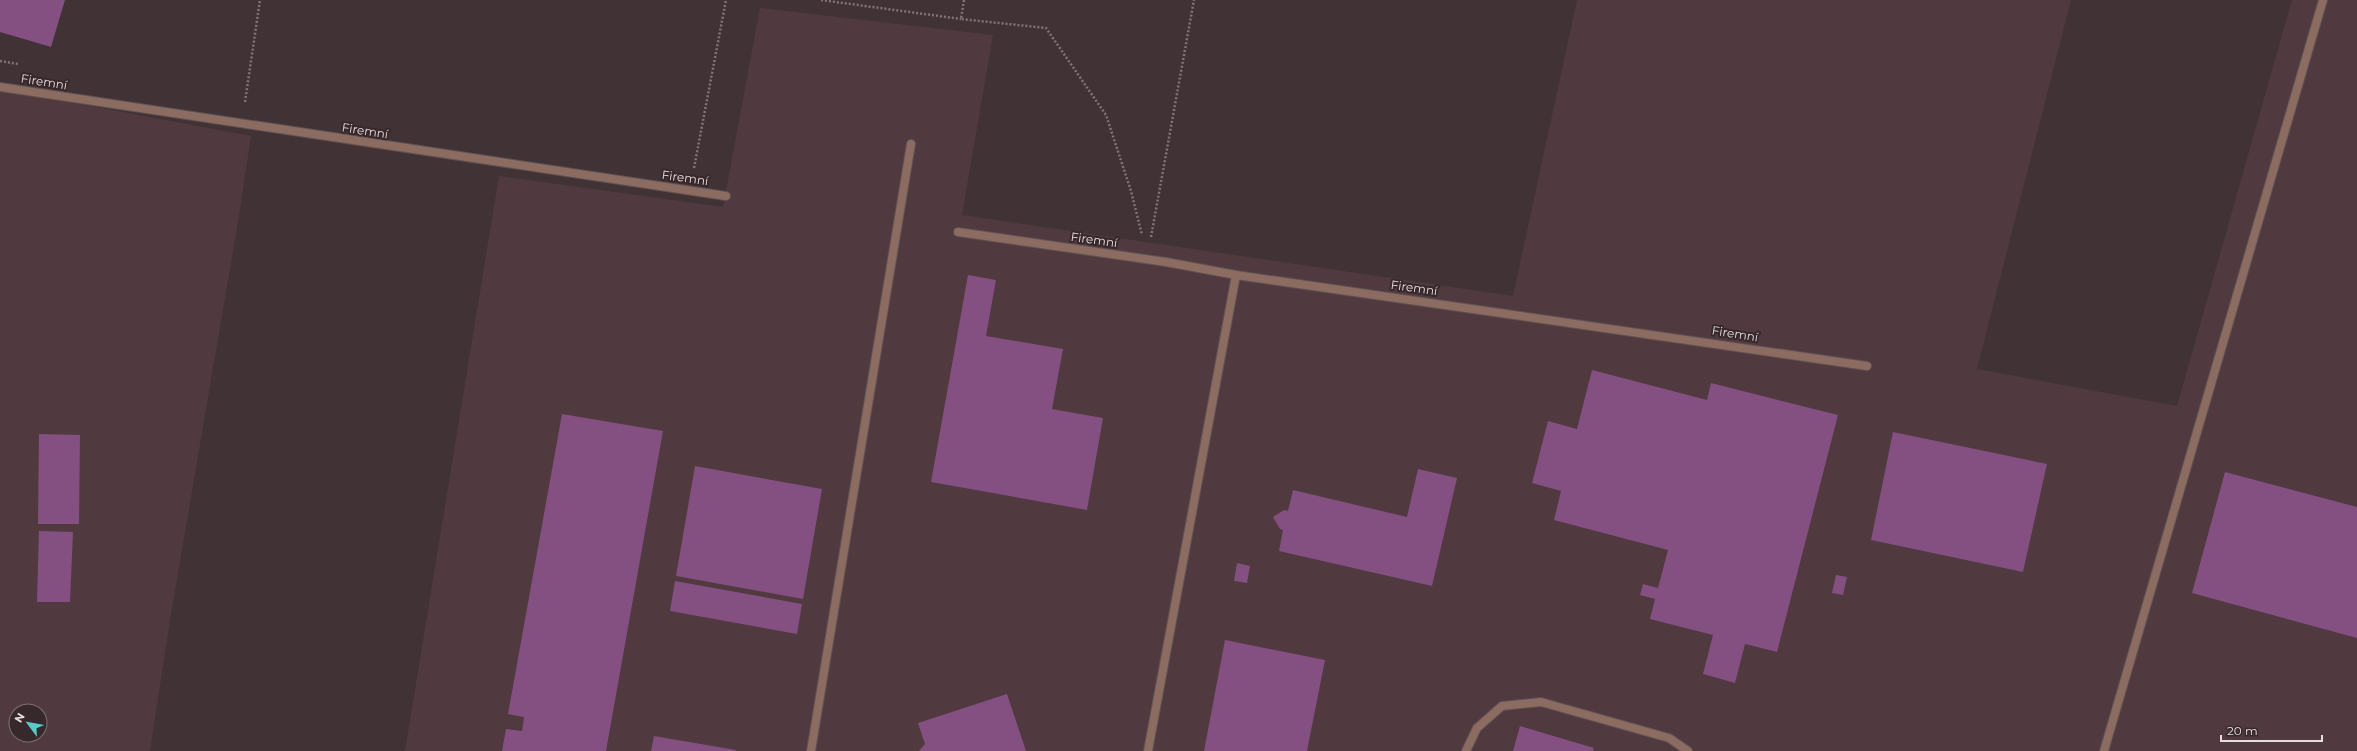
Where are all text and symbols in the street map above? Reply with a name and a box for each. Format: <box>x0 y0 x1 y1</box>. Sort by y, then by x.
street label: Firemní <box>20 70 69 93</box>
street label: Firemní <box>341 119 390 142</box>
street label: Firemní <box>661 167 710 188</box>
street label: Firemní <box>1070 229 1119 250</box>
street label: Firemní <box>1390 277 1439 298</box>
street label: Firemní <box>1711 322 1760 345</box>
north arrow <box>8 703 48 743</box>
text: N <box>11 710 28 725</box>
scale bar <box>2221 717 2322 743</box>
text: 20 m <box>2227 723 2258 738</box>

